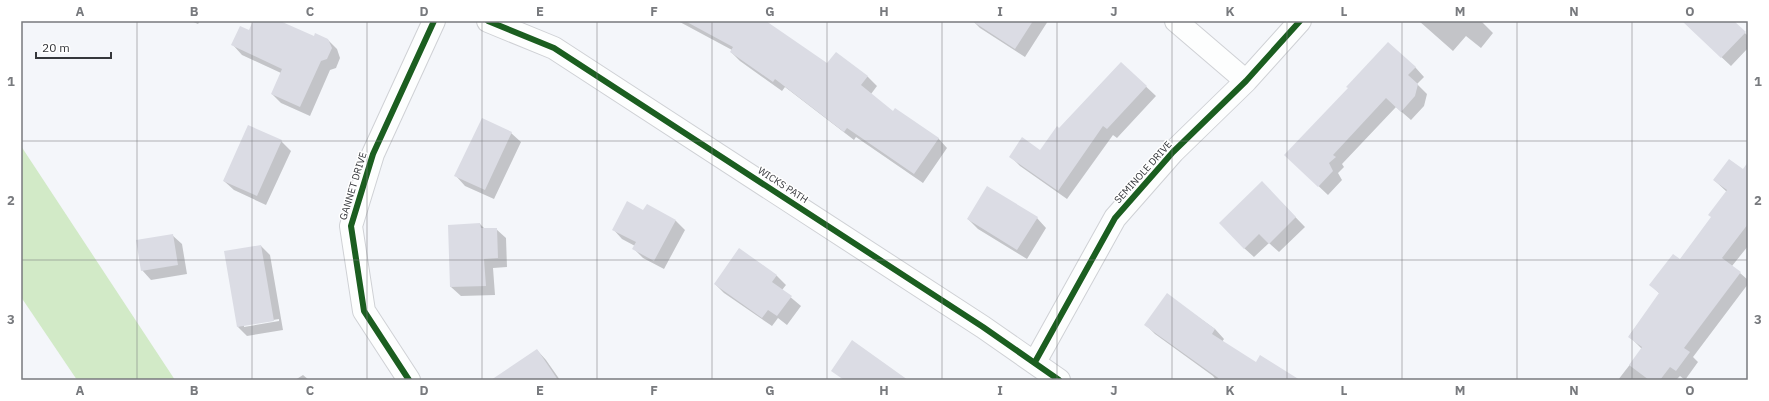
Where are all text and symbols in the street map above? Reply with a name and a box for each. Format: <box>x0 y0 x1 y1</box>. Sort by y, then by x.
text: A <box>76 3 85 20</box>
text: B <box>190 3 199 20</box>
text: C <box>306 3 315 20</box>
text: D <box>419 3 429 20</box>
text: E <box>536 3 544 20</box>
text: F <box>650 3 658 20</box>
text: G <box>765 3 775 20</box>
text: H <box>879 3 889 20</box>
text: I <box>997 3 1003 20</box>
text: J <box>1110 3 1118 20</box>
text: K <box>1225 3 1235 20</box>
text: L <box>1341 3 1348 20</box>
text: M <box>1455 3 1465 20</box>
text: N <box>1569 3 1579 20</box>
text: O <box>1685 3 1695 20</box>
scale bar <box>36 34 111 60</box>
text: 20 m <box>42 40 70 55</box>
text: 1 <box>7 73 15 90</box>
text: 1 <box>1754 73 1762 90</box>
street label: SEMINOLE DRIVE <box>1111 138 1175 206</box>
street label: GANNET DRIVE <box>336 150 370 222</box>
street label: WICKS PATH <box>755 164 811 206</box>
text: 2 <box>7 192 15 209</box>
text: 2 <box>1754 192 1762 209</box>
text: 3 <box>7 311 15 328</box>
text: 3 <box>1754 311 1762 328</box>
text: A <box>76 382 85 399</box>
text: B <box>190 382 199 399</box>
text: C <box>306 382 315 399</box>
text: D <box>419 382 429 399</box>
text: E <box>536 382 544 399</box>
text: F <box>650 382 658 399</box>
text: G <box>765 382 775 399</box>
text: H <box>879 382 889 399</box>
text: I <box>997 382 1003 399</box>
text: J <box>1110 382 1118 399</box>
text: K <box>1225 382 1235 399</box>
text: L <box>1341 382 1348 399</box>
text: M <box>1455 382 1465 399</box>
text: N <box>1569 382 1579 399</box>
text: O <box>1685 382 1695 399</box>

